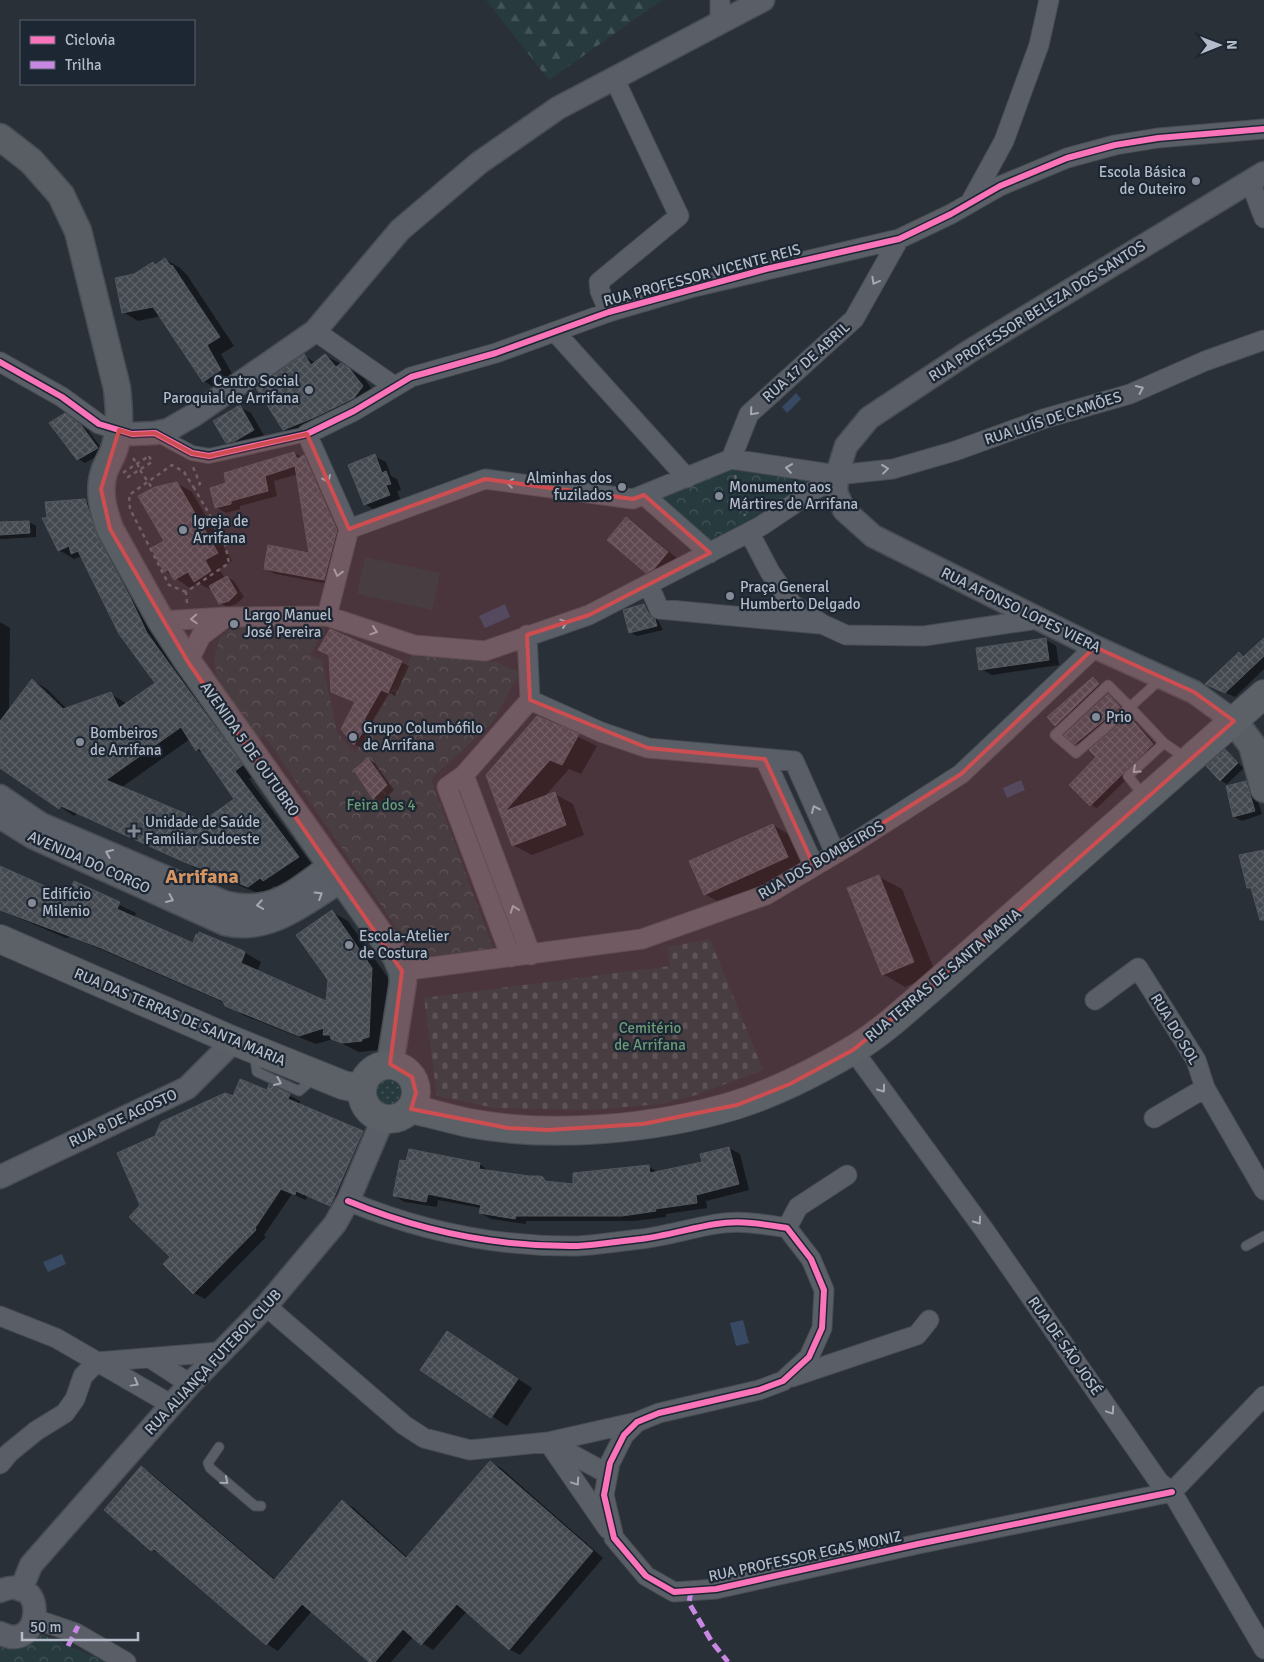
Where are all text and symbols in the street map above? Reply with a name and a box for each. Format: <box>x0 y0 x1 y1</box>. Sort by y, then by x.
legend <box>20 20 195 85</box>
north arrow <box>1194 20 1244 70</box>
text: Ciclovia <box>65 31 115 49</box>
text: N <box>1223 40 1240 50</box>
text: Trilha <box>65 56 102 74</box>
place label: Escola Básica de Outeiro <box>1099 163 1186 198</box>
marker: Escola Básica de Outeiro <box>1190 175 1202 187</box>
street label: RUA PROFESSOR BELEZA DOS SANTOS <box>925 237 1149 385</box>
street label: RUA PROFESSOR VICENTE REIS <box>601 240 803 310</box>
one-way arrow <box>871 276 881 285</box>
street label: RUA 17 DE ABRIL <box>759 318 854 406</box>
place label: Centro Social Paroquial de Arrifana <box>163 372 299 407</box>
marker: Centro Social Paroquial de Arrifana <box>303 384 315 396</box>
one-way arrow <box>1135 385 1144 396</box>
street label: RUA LUÍS DE CAMÕES <box>982 386 1124 449</box>
one-way arrow <box>750 406 759 415</box>
one-way arrow <box>784 463 792 474</box>
one-way arrow <box>882 464 890 475</box>
place label: Alminhas dos fuzilados <box>526 469 612 504</box>
one-way arrow <box>320 474 331 483</box>
one-way arrow <box>506 478 514 488</box>
place label: Monumento aos Mártires de Arrifana <box>729 478 858 513</box>
marker: Alminhas dos fuzilados <box>616 481 628 493</box>
marker: Monumento aos Mártires de Arrifana <box>713 490 725 502</box>
place label: Igreja de Arrifana <box>193 512 249 547</box>
marker: Igreja de Arrifana <box>177 524 189 536</box>
street label: RUA AFONSO LOPES VIERA <box>938 564 1104 656</box>
one-way arrow <box>333 568 344 577</box>
place label: Praça General Humberto Delgado <box>740 578 861 613</box>
marker: Praça General Humberto Delgado <box>724 590 736 602</box>
place label: Largo Manuel José Pereira <box>244 606 332 641</box>
one-way arrow <box>189 613 197 624</box>
marker: Largo Manuel José Pereira <box>228 618 240 630</box>
one-way arrow <box>559 619 568 629</box>
one-way arrow <box>369 626 377 636</box>
street label: AVENIDA 5 DE OUTUBRO <box>197 678 303 820</box>
place label: Prio <box>1106 708 1132 726</box>
marker: Prio <box>1090 711 1102 723</box>
place label: Grupo Columbófilo de Arrifana <box>363 719 483 754</box>
place label: Bombeiros de Arrifana <box>90 724 162 759</box>
marker: Grupo Columbófilo de Arrifana <box>347 731 359 743</box>
marker: Bombeiros de Arrifana <box>74 736 86 748</box>
one-way arrow <box>1132 764 1141 773</box>
park label: Feira dos 4 <box>347 796 416 814</box>
one-way arrow <box>812 805 822 814</box>
place label: Unidade de Saúde Familiar Sudoeste <box>145 813 260 848</box>
street label: RUA DOS BOMBEIROS <box>755 817 887 903</box>
marker: Unidade de Saúde Familiar Sudoeste <box>127 824 141 838</box>
street label: AVENIDA DO CORGO <box>25 827 153 897</box>
one-way arrow <box>105 848 114 859</box>
district label: Arrifana <box>165 864 239 889</box>
place label: Edifício Milenio <box>42 885 91 920</box>
one-way arrow <box>313 891 322 901</box>
one-way arrow <box>165 892 174 903</box>
marker: Edifício Milenio <box>26 897 38 909</box>
one-way arrow <box>256 900 265 910</box>
one-way arrow <box>510 905 520 914</box>
street label: RUA TERRAS DE SANTA MARIA <box>861 905 1025 1045</box>
place label: Escola-Atelier de Costura <box>359 927 450 962</box>
marker: Escola-Atelier de Costura <box>343 939 355 951</box>
street label: RUA DAS TERRAS DE SANTA MARIA <box>72 964 288 1070</box>
street label: RUA DO SOL <box>1147 990 1203 1068</box>
park label: Cemitério de Arrifana <box>614 1019 686 1054</box>
one-way arrow <box>273 1075 282 1086</box>
one-way arrow <box>876 1083 885 1093</box>
street label: RUA 8 DE AGOSTO <box>66 1085 180 1151</box>
one-way arrow <box>972 1215 980 1224</box>
street label: RUA ALIANÇA FUTEBOL CLUB <box>141 1286 285 1438</box>
street label: RUA DE SÃO JOSÉ <box>1024 1293 1107 1399</box>
one-way arrow <box>129 1377 138 1387</box>
one-way arrow <box>1105 1405 1114 1415</box>
one-way arrow <box>219 1475 228 1483</box>
one-way arrow <box>569 1477 579 1486</box>
street label: RUA PROFESSOR EGAS MONIZ <box>707 1527 903 1585</box>
scale bar <box>22 1610 139 1642</box>
text: 50 m <box>30 1618 61 1636</box>

